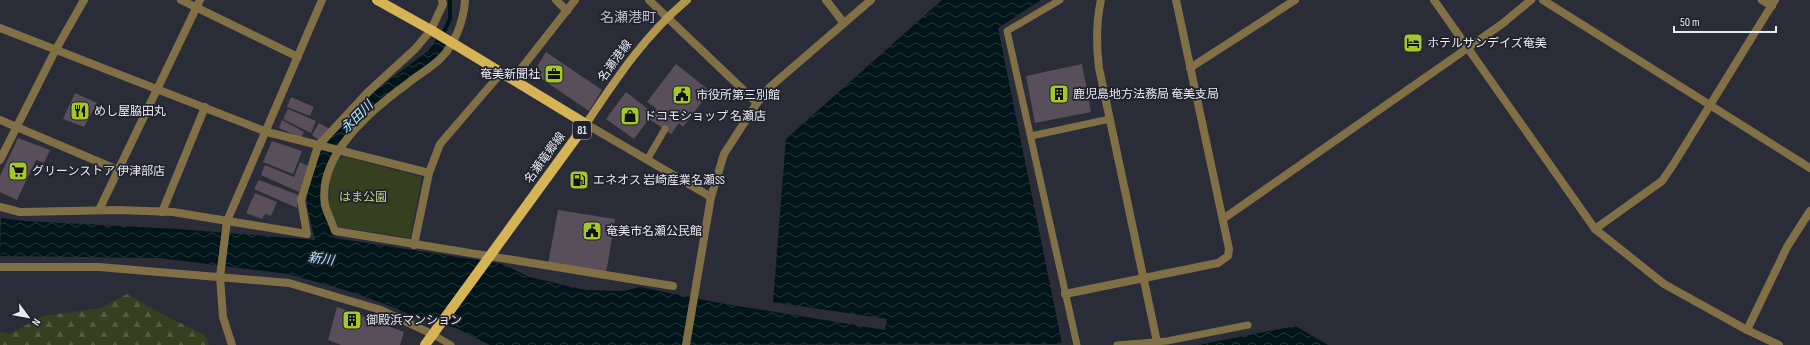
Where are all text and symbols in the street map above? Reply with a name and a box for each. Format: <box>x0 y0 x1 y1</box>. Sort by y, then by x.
scale bar <box>1674 8 1776 34</box>
district label: 名瀬港町 <box>600 9 656 26</box>
text: 50 m <box>1680 15 1700 30</box>
hotel icon: ホテルサンデイズ奄美 <box>1402 32 1424 54</box>
place label: ホテルサンデイズ奄美 <box>1427 36 1547 51</box>
street label: 名瀬港線 <box>595 37 635 85</box>
office icon: 奄美新聞社 <box>543 63 565 85</box>
place label: 奄美新聞社 <box>480 67 540 82</box>
building icon: 鹿児島地方法務局 奄美支局 <box>1048 83 1070 105</box>
public building icon: 市役所第三別館 <box>671 84 693 106</box>
place label: 鹿児島地方法務局 奄美支局 <box>1073 87 1219 102</box>
place label: 市役所第三別館 <box>696 88 780 103</box>
water label: 永田川 <box>338 96 378 136</box>
restaurant icon: めし屋脇田丸 <box>69 100 91 122</box>
place label: めし屋脇田丸 <box>94 104 166 119</box>
shop icon: ドコモショップ 名瀬店 <box>619 105 641 127</box>
place label: ドコモショップ 名瀬店 <box>644 109 766 124</box>
road number: 81 <box>573 121 591 139</box>
street label: 名瀬竜郷線 <box>521 129 569 187</box>
supermarket icon: グリーンストア 伊津部店 <box>7 160 29 182</box>
place label: グリーンストア 伊津部店 <box>32 164 165 179</box>
fuel station icon: エネオス 岩崎産業名瀬SS <box>568 169 590 191</box>
place label: エネオス 岩崎産業名瀬SS <box>593 173 725 188</box>
park label: はま公園 <box>339 190 387 205</box>
public building icon: 奄美市名瀬公民館 <box>581 220 603 242</box>
place label: 奄美市名瀬公民館 <box>606 224 702 239</box>
water label: 新川 <box>307 249 337 269</box>
north arrow <box>8 297 48 337</box>
building icon: 御殿浜マンション <box>341 309 363 331</box>
place label: 御殿浜マンション <box>366 313 462 328</box>
text: N <box>29 316 43 328</box>

